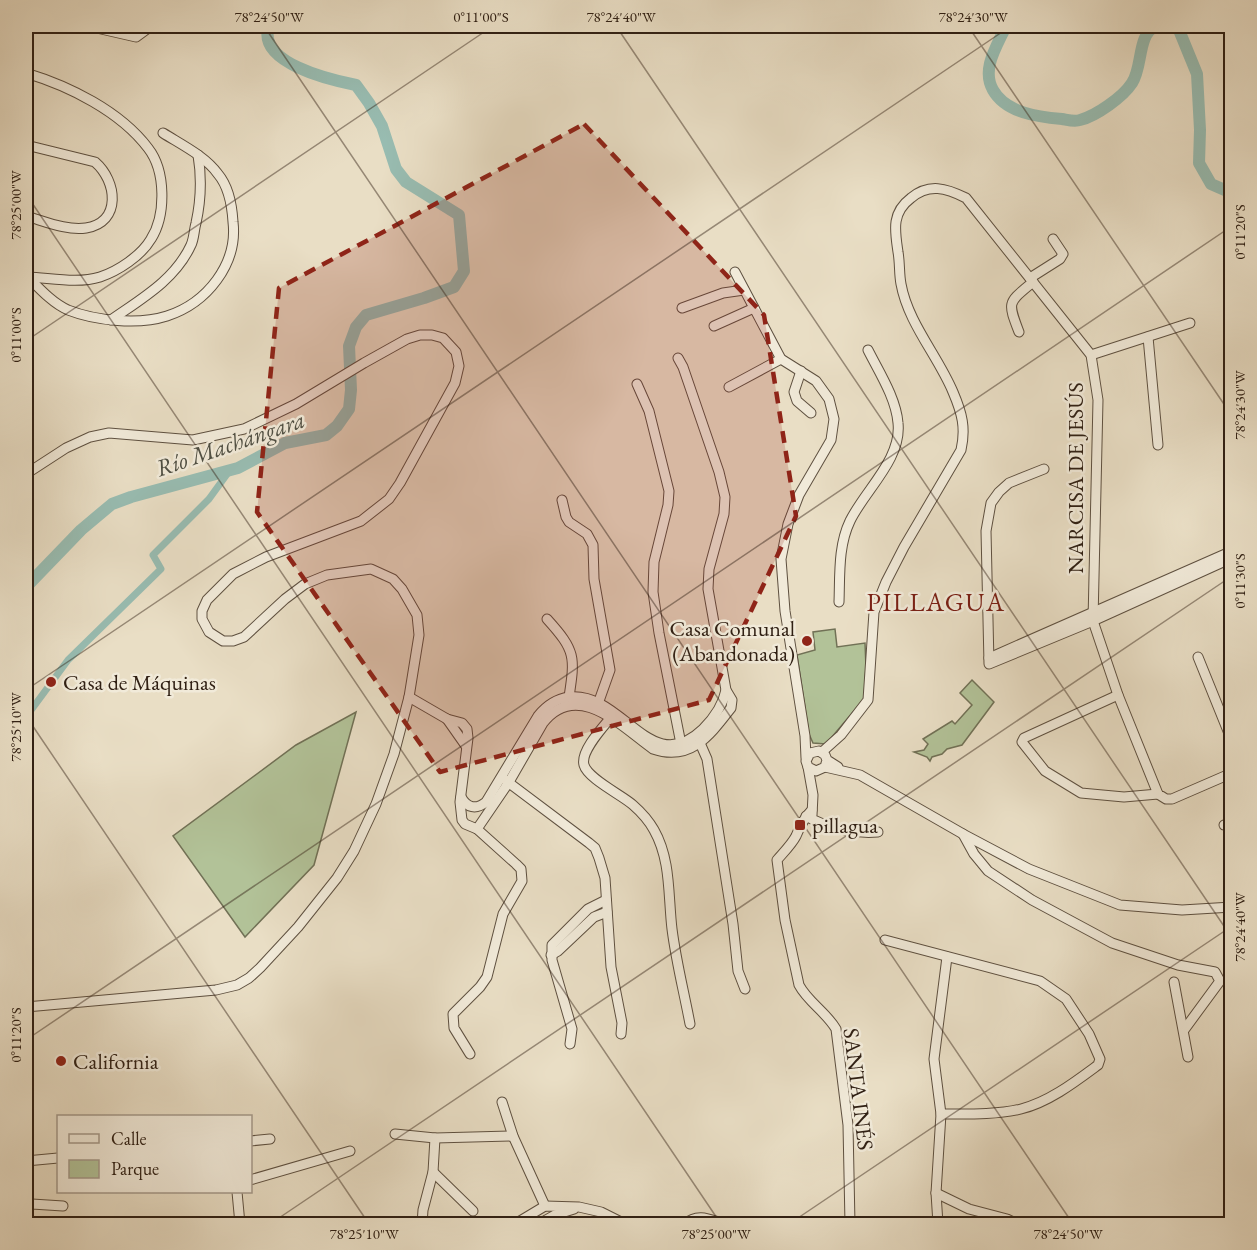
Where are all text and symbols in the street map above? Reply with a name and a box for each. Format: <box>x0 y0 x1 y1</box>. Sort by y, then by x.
text: 78°24'50"W <box>234 7 304 26</box>
text: 0°11'00"S <box>453 7 509 26</box>
text: 78°24'40"W <box>586 7 656 26</box>
text: 78°24'30"W <box>938 7 1008 26</box>
text: 78°25'00"W <box>6 170 25 240</box>
text: 0°11'20"S <box>1230 204 1249 260</box>
text: 0°11'00"S <box>6 307 25 363</box>
text: 78°24'30"W <box>1230 370 1249 440</box>
street label: NARCISA DE JESÚS <box>1061 382 1090 574</box>
water label: Río Machángara <box>151 403 309 484</box>
text: 0°11'30"S <box>1230 553 1249 609</box>
district label: PILLAGUA <box>867 585 1005 619</box>
place label: Casa Comunal (Abandonada) <box>669 614 795 668</box>
marker: Casa Comunal (Abandonada) <box>800 634 814 648</box>
place label: Casa de Máquinas <box>63 668 216 697</box>
marker: Casa de Máquinas <box>44 675 58 689</box>
text: 78°25'10"W <box>6 692 25 762</box>
place label: pillagua <box>812 811 878 840</box>
marker: pillagua <box>793 818 807 832</box>
text: 78°24'40"W <box>1230 892 1249 962</box>
text: 0°11'20"S <box>6 1007 25 1063</box>
street label: SANTA INÉS <box>837 1026 880 1152</box>
place label: California <box>73 1047 159 1076</box>
marker: California <box>54 1054 68 1068</box>
legend <box>57 1115 252 1193</box>
text: Calle <box>111 1127 147 1150</box>
text: Parque <box>111 1157 159 1180</box>
text: 78°25'10"W <box>329 1224 399 1243</box>
text: 78°25'00"W <box>681 1224 751 1243</box>
text: 78°24'50"W <box>1033 1224 1103 1243</box>

